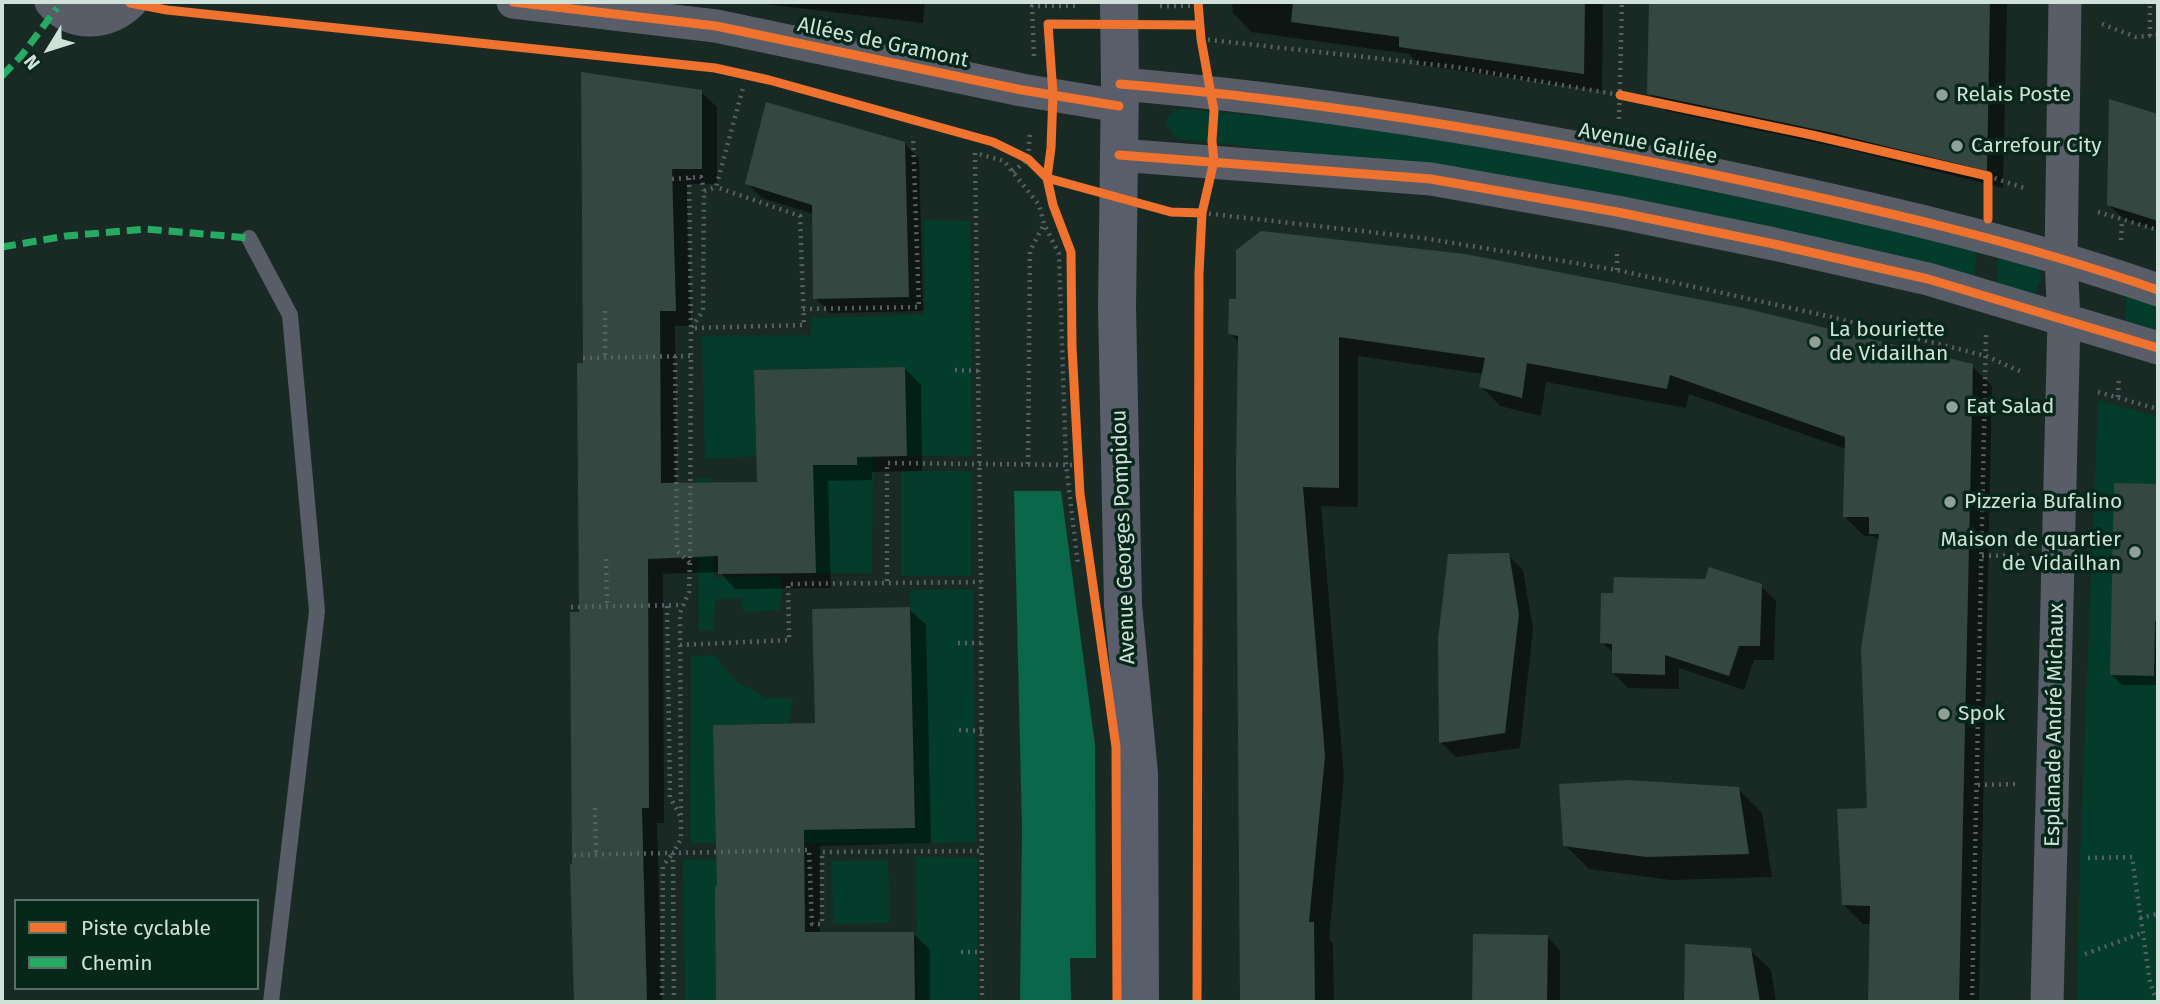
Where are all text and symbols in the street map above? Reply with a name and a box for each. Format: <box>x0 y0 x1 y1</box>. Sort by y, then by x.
street label: Allées de Gramont <box>795 13 971 73</box>
north arrow <box>14 14 84 84</box>
text: N <box>19 50 45 74</box>
place label: Relais Poste <box>1956 82 2071 108</box>
marker: Relais Poste <box>1934 87 1950 103</box>
street label: Avenue Galilée <box>1577 118 1719 170</box>
place label: Carrefour City <box>1971 133 2101 159</box>
marker: Carrefour City <box>1949 138 1965 154</box>
place label: La bouriette de Vidailhan <box>1829 317 1948 367</box>
marker: La bouriette de Vidailhan <box>1807 334 1823 350</box>
place label: Eat Salad <box>1966 394 2054 420</box>
marker: Eat Salad <box>1944 399 1960 415</box>
street label: Avenue Georges Pompidou <box>1107 409 1141 665</box>
place label: Pizzeria Bufalino <box>1964 489 2122 515</box>
marker: Pizzeria Bufalino <box>1942 494 1958 510</box>
place label: Maison de quartier de Vidailhan <box>1940 527 2121 577</box>
marker: Maison de quartier de Vidailhan <box>2127 544 2143 560</box>
street label: Esplanade André Michaux <box>2040 603 2070 847</box>
place label: Spok <box>1958 701 2005 727</box>
marker: Spok <box>1936 706 1952 722</box>
legend <box>14 899 259 990</box>
text: Piste cyclable <box>81 915 211 941</box>
text: Chemin <box>81 950 153 976</box>

